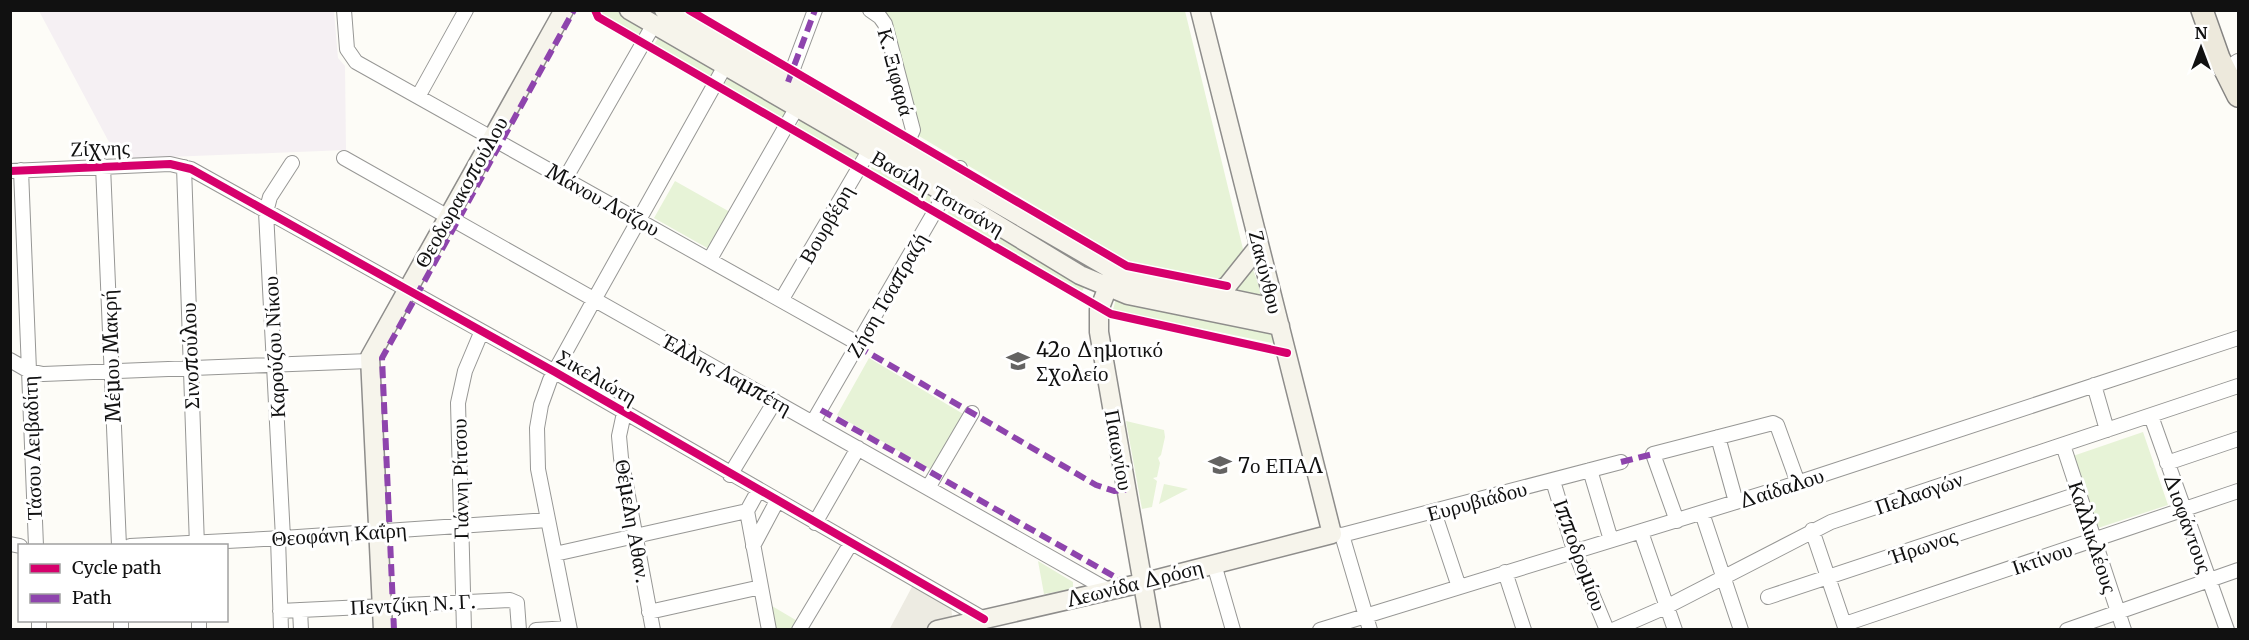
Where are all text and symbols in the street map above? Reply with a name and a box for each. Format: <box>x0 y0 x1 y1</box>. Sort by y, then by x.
north arrow <box>2171 18 2231 78</box>
text: N <box>2195 23 2208 43</box>
street label: Κ. Ξιφαρά <box>871 25 921 119</box>
street label: Θεοδωρακοπούλου <box>408 112 514 272</box>
street label: Ζίχνης <box>70 133 131 163</box>
street label: Βασίλη Τσιτσάνη <box>866 144 1010 242</box>
street label: Μάνου Λοΐζου <box>541 158 665 242</box>
street label: Βουρβέρη <box>793 180 859 268</box>
street label: Ζακύνθου <box>1243 227 1289 317</box>
street label: Ζήση Τσαπραζή <box>840 228 934 362</box>
street label: Καρούζου Νίκου <box>257 275 291 419</box>
street label: Μέμου Μακρή <box>95 289 127 423</box>
street label: Σινοπούλου <box>175 302 205 410</box>
street label: Έλλης Λαμπέτη <box>657 327 797 421</box>
place label: 42ο Δημοτικό Σχολείο <box>1036 336 1163 387</box>
street label: Σικελιώτη <box>552 343 642 411</box>
school or university icon: 42ο Δημοτικό Σχολείο <box>1005 348 1031 374</box>
street label: Τάσου Λειβαδίτη <box>16 375 48 521</box>
street label: Παιωνίου <box>1099 407 1139 493</box>
street label: Γιάννη Ρίτσου <box>445 418 475 540</box>
school or university icon: 7ο ΕΠΑΛ <box>1207 452 1233 478</box>
place label: 7ο ΕΠΑΛ <box>1238 452 1324 479</box>
street label: Θέμελη Αθαν. <box>609 457 657 585</box>
street label: Δαίδαλου <box>1735 461 1827 515</box>
street label: Πελασγών <box>1872 465 1966 521</box>
street label: Διοφάντους <box>2157 469 2219 577</box>
street label: Ευρυβιάδου <box>1424 475 1530 527</box>
street label: Καλλικλέους <box>2062 478 2124 597</box>
street label: Ιπποδρομίου <box>1547 495 1613 615</box>
street label: Θεοφάνη Καΐρη <box>270 516 408 552</box>
street label: Ήρωνος <box>1885 522 1961 570</box>
street label: Ικτίνου <box>2008 535 2076 581</box>
legend <box>18 544 228 622</box>
street label: Λεωνίδα Δρόση <box>1063 553 1206 613</box>
text: Cycle path <box>72 556 162 579</box>
text: Path <box>72 586 112 609</box>
street label: Πεντζίκη Ν. Γ. <box>349 587 477 621</box>

